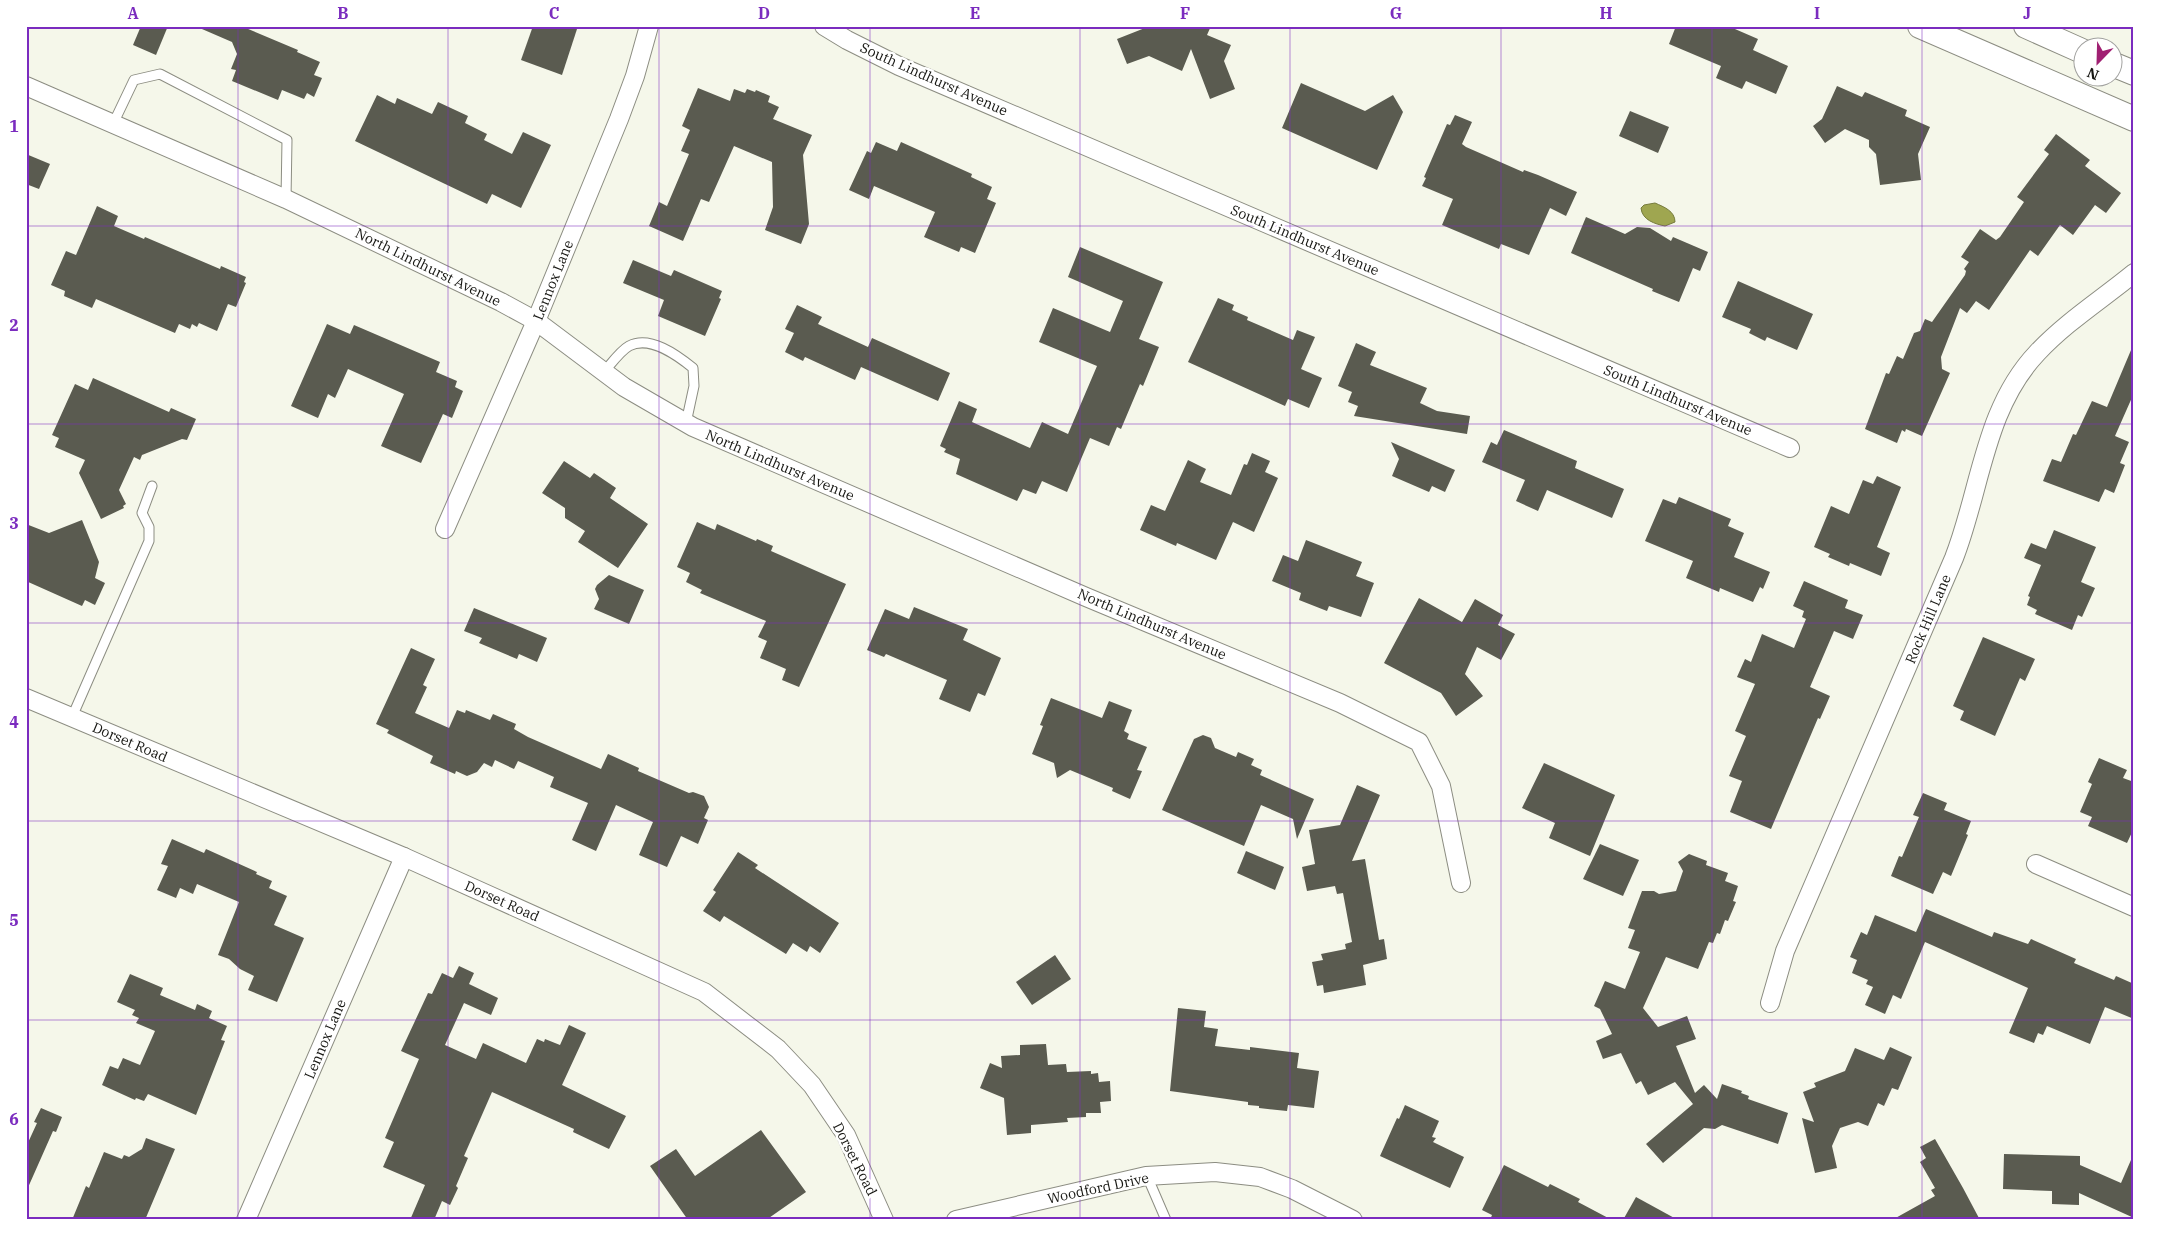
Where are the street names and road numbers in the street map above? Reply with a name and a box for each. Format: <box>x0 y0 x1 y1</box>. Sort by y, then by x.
street label: South Lindhurst Avenue <box>857 38 1011 120</box>
street label: South Lindhurst Avenue <box>1228 201 1382 279</box>
street label: North Lindhurst Avenue <box>352 224 504 310</box>
street label: Lennox Lane <box>529 237 577 323</box>
street label: South Lindhurst Avenue <box>1601 361 1755 439</box>
street label: North Lindhurst Avenue <box>703 425 857 505</box>
street label: Rock Hill Lane <box>1901 572 1955 666</box>
street label: North Lindhurst Avenue <box>1075 584 1229 664</box>
street label: Dorset Road <box>90 718 171 766</box>
street label: Dorset Road <box>462 877 543 926</box>
street label: Lennox Lane <box>300 996 350 1082</box>
street label: Dorset Road <box>829 1119 881 1199</box>
street label: Woodford Drive <box>1046 1168 1150 1208</box>

